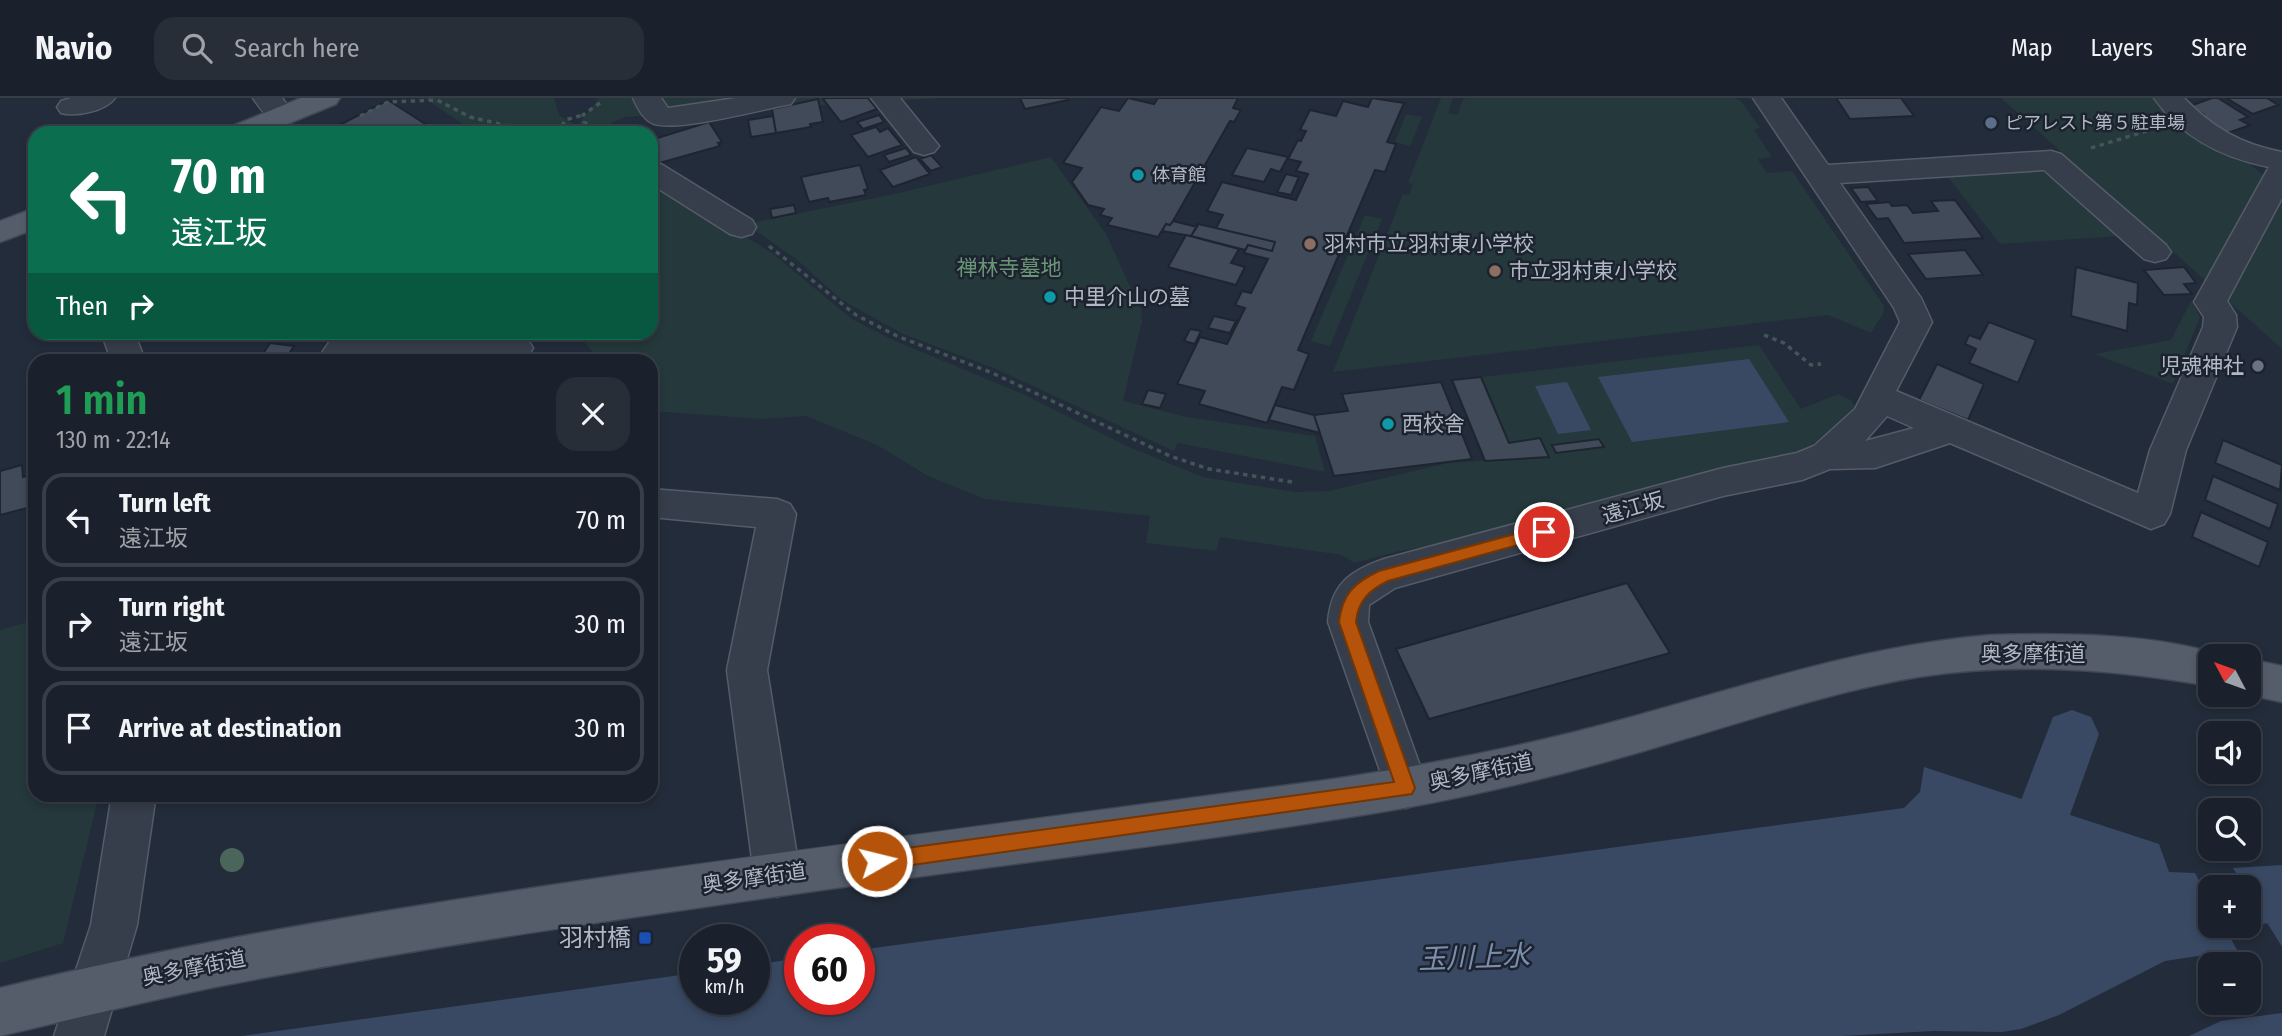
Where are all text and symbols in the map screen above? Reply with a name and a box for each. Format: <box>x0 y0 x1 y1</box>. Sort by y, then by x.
search box <box>154 17 644 80</box>
text: Navio <box>35 28 112 68</box>
icon: search <box>178 29 216 67</box>
text: Search here <box>234 33 360 64</box>
text: Map <box>2011 34 2053 62</box>
text: Layers <box>2091 34 2153 62</box>
text: Share <box>2191 34 2247 62</box>
place label: ピアレスト第５駐車場 <box>2005 112 2185 134</box>
marker: ピアレスト第５駐車場 <box>1983 115 1999 131</box>
text: 70 m <box>171 147 266 206</box>
icon: left <box>56 154 147 245</box>
place label: 体育館 <box>1152 164 1206 186</box>
marker: 体育館 <box>1130 167 1146 183</box>
text: 遠江坂 <box>171 214 267 252</box>
place label: 羽村市立羽村東小学校 <box>1324 231 1534 257</box>
marker: 羽村市立羽村東小学校 <box>1302 236 1318 252</box>
park label: 禅林寺墓地 <box>957 255 1062 281</box>
place label: 市立羽村東小学校 <box>1509 258 1677 284</box>
marker: 市立羽村東小学校 <box>1487 263 1503 279</box>
place label: 中里介山の墓 <box>1064 284 1190 310</box>
icon: right <box>122 287 160 325</box>
marker: 中里介山の墓 <box>1042 289 1058 305</box>
text: Then <box>56 291 108 322</box>
place label: 児魂神社 <box>2160 353 2244 379</box>
marker: 児魂神社 <box>2250 358 2266 374</box>
text: 1 min <box>56 375 147 425</box>
button: close <box>556 377 630 451</box>
place label: 西校舎 <box>1402 411 1465 437</box>
marker: 西校舎 <box>1380 416 1396 432</box>
text: 130 m · 22:14 <box>56 426 170 454</box>
street label: 遠江坂 <box>1599 487 1667 529</box>
text: Turn left <box>119 488 211 519</box>
icon: left <box>60 501 98 539</box>
pin <box>1514 502 1574 562</box>
text: 70 m <box>576 505 626 536</box>
icon: arrive <box>1525 513 1563 551</box>
text: 遠江坂 <box>119 524 188 552</box>
text: Turn right <box>119 592 225 623</box>
icon: right <box>60 605 98 643</box>
text: 30 m <box>575 609 626 640</box>
text: 遠江坂 <box>119 628 188 656</box>
street label: 奥多摩街道 <box>1981 641 2086 667</box>
north arrow <box>2198 644 2261 707</box>
map controls <box>2198 644 2261 1015</box>
icon: arrive <box>60 709 98 747</box>
text: Arrive at destination <box>119 713 342 744</box>
text: 30 m <box>575 713 626 744</box>
button: sound <box>2198 721 2261 784</box>
street label: 奥多摩街道 <box>1427 748 1535 796</box>
button: search <box>2198 798 2261 861</box>
position arrow <box>840 824 914 898</box>
street label: 奥多摩街道 <box>700 858 808 898</box>
button: + <box>2198 875 2261 938</box>
place label: 羽村橋 <box>559 924 631 952</box>
speed limit sign: 60 <box>784 924 875 1015</box>
marker: 羽村橋 <box>637 930 653 946</box>
text: 59 <box>707 939 742 981</box>
water label: 玉川上水 <box>1417 939 1534 976</box>
street label: 奥多摩街道 <box>140 945 248 991</box>
button: − <box>2198 952 2261 1015</box>
text: km/h <box>704 976 745 998</box>

